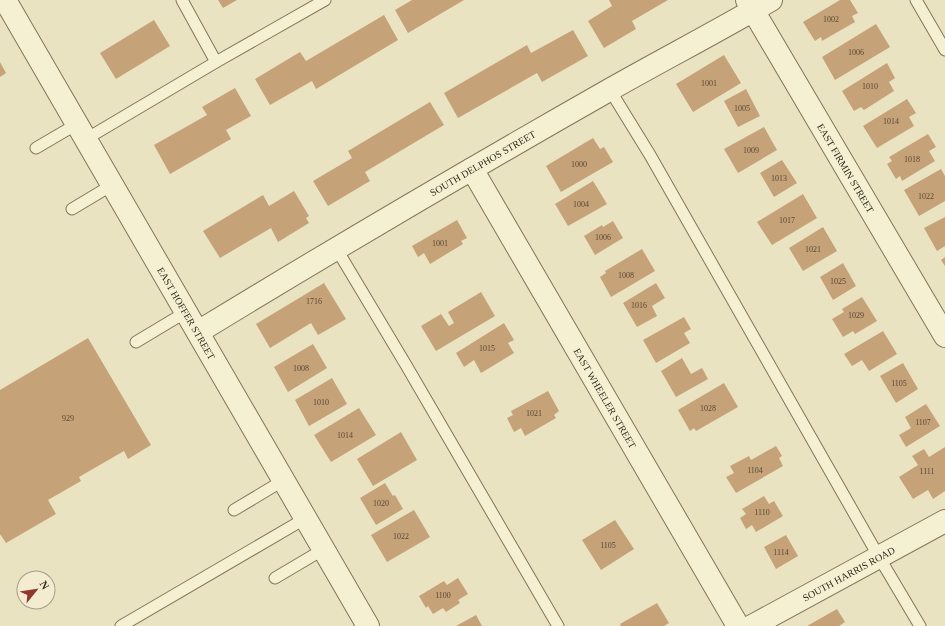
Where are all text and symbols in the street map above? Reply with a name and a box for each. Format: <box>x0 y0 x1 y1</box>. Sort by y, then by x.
house number: 1002 <box>823 15 839 24</box>
house number: 1006 <box>848 48 864 57</box>
house number: 1001 <box>701 79 717 88</box>
house number: 1010 <box>862 82 878 91</box>
house number: 1005 <box>734 104 750 113</box>
house number: 1014 <box>883 117 899 126</box>
street label: EAST FIRMIN STREET <box>815 122 876 215</box>
street label: SOUTH DELPHOS STREET <box>428 128 537 198</box>
house number: 1009 <box>743 146 759 155</box>
house number: 1018 <box>904 155 920 164</box>
house number: 1000 <box>571 160 587 169</box>
house number: 1013 <box>771 174 787 183</box>
house number: 1022 <box>918 192 934 201</box>
house number: 1004 <box>573 200 589 209</box>
house number: 1017 <box>779 216 795 225</box>
house number: 1006 <box>595 233 611 242</box>
house number: 1001 <box>432 239 448 248</box>
house number: 1021 <box>805 245 821 254</box>
street label: EAST HOFFER STREET <box>155 265 217 362</box>
house number: 1008 <box>618 271 634 280</box>
house number: 1025 <box>830 277 846 286</box>
house number: 1716 <box>306 297 322 306</box>
house number: 1016 <box>631 301 647 310</box>
house number: 1029 <box>848 311 864 320</box>
house number: 1015 <box>479 344 495 353</box>
street label: EAST WHEELER STREET <box>571 346 638 450</box>
house number: 1008 <box>293 364 309 373</box>
house number: 1105 <box>891 379 907 388</box>
house number: 1010 <box>313 398 329 407</box>
house number: 1028 <box>700 404 716 413</box>
house number: 1021 <box>526 409 542 418</box>
house number: 929 <box>62 414 74 423</box>
house number: 1107 <box>915 418 931 427</box>
house number: 1014 <box>337 431 353 440</box>
house number: 1104 <box>747 466 763 475</box>
house number: 1111 <box>919 467 935 476</box>
house number: 1020 <box>373 499 389 508</box>
house number: 1110 <box>754 508 770 517</box>
house number: 1022 <box>393 532 409 541</box>
house number: 1105 <box>600 541 616 550</box>
street label: SOUTH HARRIS ROAD <box>801 544 897 603</box>
house number: 1114 <box>773 548 789 557</box>
north arrow <box>16 570 56 610</box>
text: N <box>37 579 52 591</box>
house number: 1100 <box>435 591 451 600</box>

